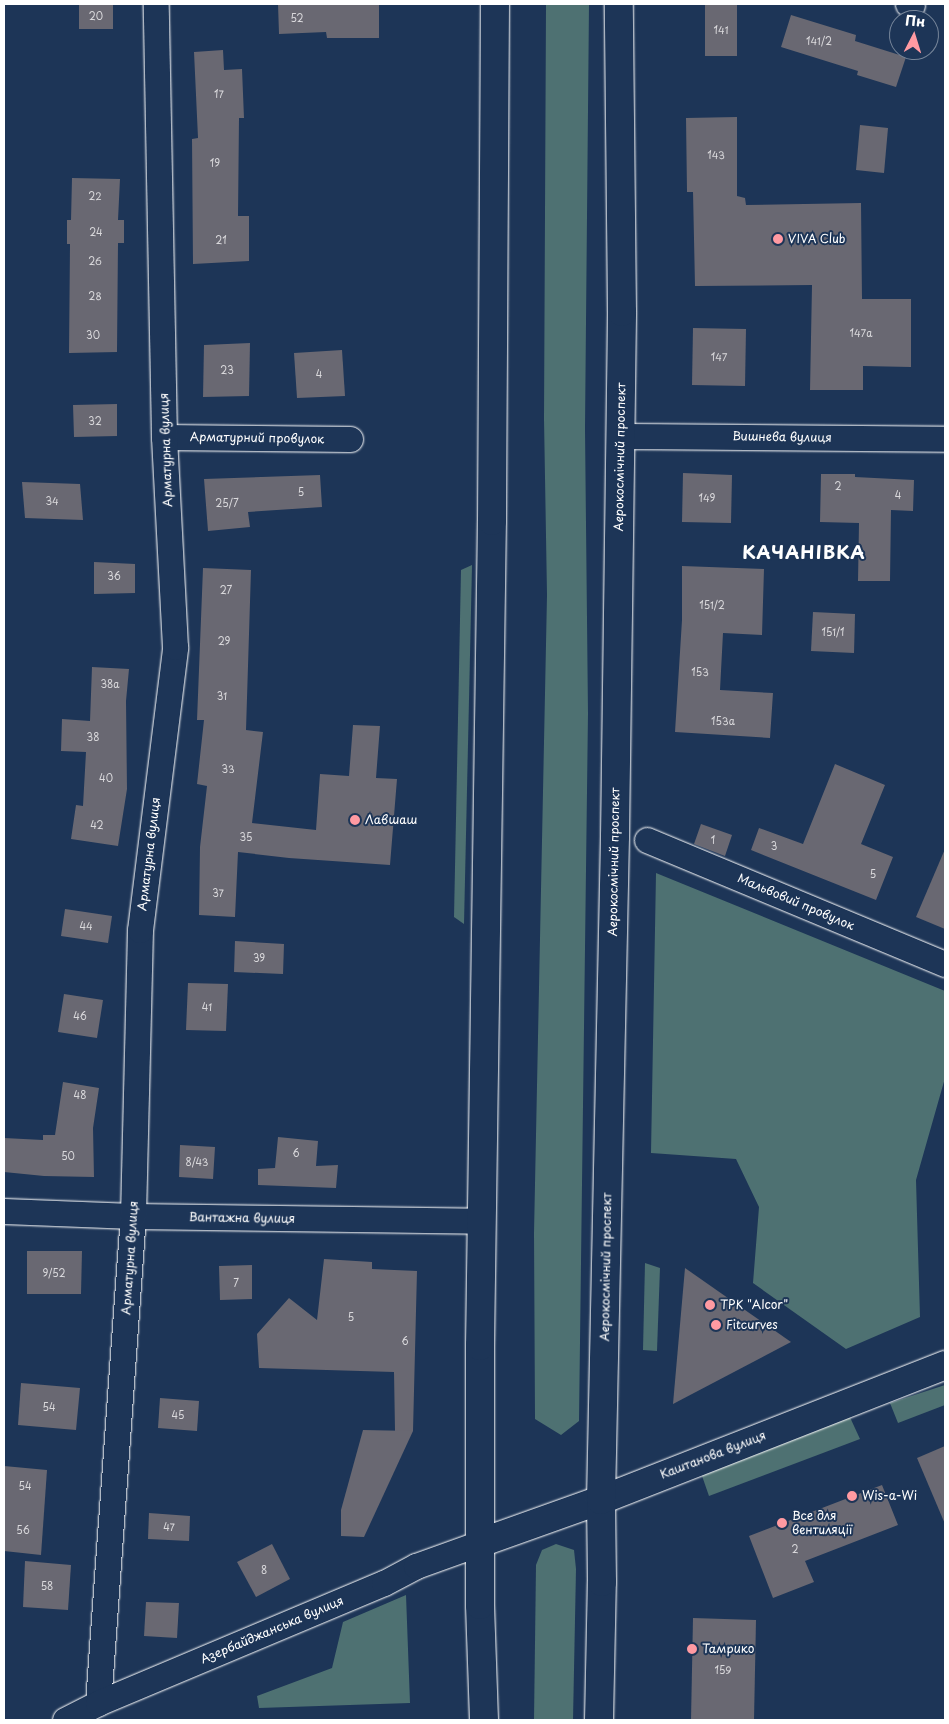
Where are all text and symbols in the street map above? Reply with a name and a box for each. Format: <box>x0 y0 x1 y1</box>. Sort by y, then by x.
text: Пн <box>904 9 926 32</box>
house number: 20 <box>89 10 103 22</box>
north arrow <box>889 10 939 60</box>
house number: 52 <box>290 12 304 24</box>
house number: 141 <box>714 24 728 36</box>
house number: 141/2 <box>806 35 832 47</box>
house number: 17 <box>214 88 224 100</box>
house number: 143 <box>707 149 725 161</box>
house number: 19 <box>210 157 220 169</box>
house number: 22 <box>88 190 102 202</box>
house number: 24 <box>89 226 103 238</box>
place label: VIVA Club <box>788 232 846 246</box>
marker: VIVA Club <box>772 233 784 245</box>
house number: 21 <box>215 234 227 246</box>
house number: 26 <box>88 255 102 267</box>
house number: 28 <box>88 290 102 302</box>
house number: 147а <box>850 327 872 339</box>
house number: 30 <box>86 329 100 341</box>
house number: 147 <box>711 351 727 363</box>
house number: 23 <box>220 364 234 376</box>
house number: 4 <box>316 368 322 380</box>
street label: Аерокосмічний проспект <box>612 382 628 532</box>
street label: Арматурна вулиця <box>157 392 175 508</box>
house number: 32 <box>88 415 102 427</box>
street label: Вишнева вулиця <box>732 429 832 445</box>
street label: Арматурний провулок <box>190 430 324 446</box>
house number: 2 <box>834 480 842 492</box>
house number: 5 <box>298 486 304 498</box>
house number: 4 <box>895 489 901 501</box>
house number: 149 <box>699 492 715 504</box>
house number: 34 <box>45 495 59 507</box>
house number: 25/7 <box>215 497 239 509</box>
district label: КАЧАНІВКА <box>742 541 866 563</box>
house number: 36 <box>107 570 121 582</box>
house number: 27 <box>220 584 232 596</box>
house number: 151/2 <box>699 599 725 611</box>
house number: 151/1 <box>821 626 845 638</box>
house number: 29 <box>218 635 230 647</box>
house number: 153 <box>691 666 709 678</box>
house number: 38а <box>100 678 120 690</box>
house number: 31 <box>217 690 227 702</box>
house number: 153а <box>711 715 735 727</box>
house number: 38 <box>87 731 99 743</box>
house number: 33 <box>221 763 235 775</box>
house number: 40 <box>99 772 113 784</box>
street label: Аерокосмічний проспект <box>606 787 622 937</box>
street label: Арматурна вулиця <box>135 796 163 912</box>
place label: Лавшаш <box>365 813 417 827</box>
marker: Лавшаш <box>349 814 361 826</box>
house number: 42 <box>90 819 104 831</box>
house number: 35 <box>240 831 252 843</box>
house number: 1 <box>711 834 715 846</box>
house number: 3 <box>771 840 777 852</box>
house number: 5 <box>870 868 876 880</box>
street label: Мальвовий провулок <box>736 871 856 933</box>
house number: 37 <box>212 887 224 899</box>
house number: 44 <box>79 920 93 932</box>
house number: 39 <box>253 952 265 964</box>
house number: 41 <box>202 1001 212 1013</box>
house number: 46 <box>73 1010 87 1022</box>
house number: 48 <box>74 1089 86 1101</box>
house number: 6 <box>292 1147 300 1159</box>
house number: 50 <box>61 1150 75 1162</box>
house number: 8/43 <box>185 1156 209 1168</box>
street label: Аерокосмічний проспект <box>598 1192 614 1342</box>
street label: Арматурна вулиця <box>119 1200 141 1316</box>
street label: Вантажна вулиця <box>188 1210 296 1226</box>
house number: 9/52 <box>42 1267 66 1279</box>
house number: 7 <box>233 1277 239 1289</box>
place label: ТРК "Alcor" <box>720 1298 788 1312</box>
marker: ТРК "Alcor" <box>704 1299 716 1311</box>
house number: 5 <box>348 1311 354 1323</box>
place label: Fitcurves <box>726 1318 778 1332</box>
marker: Fitcurves <box>710 1319 722 1331</box>
house number: 6 <box>401 1335 409 1347</box>
house number: 54 <box>42 1401 56 1413</box>
house number: 45 <box>172 1409 184 1421</box>
street label: Каштанова вулиця <box>658 1428 768 1482</box>
house number: 54 <box>18 1480 32 1492</box>
place label: Wis-a-Wi <box>862 1489 917 1503</box>
marker: Wis-a-Wi <box>846 1490 858 1502</box>
place label: Все для вентиляції <box>792 1509 852 1537</box>
marker: Все для вентиляції <box>776 1517 788 1529</box>
house number: 47 <box>163 1521 175 1533</box>
house number: 56 <box>16 1524 30 1536</box>
house number: 2 <box>791 1543 799 1555</box>
house number: 8 <box>261 1564 267 1576</box>
house number: 58 <box>41 1580 53 1592</box>
street label: Азербайджанська вулиця <box>198 1593 346 1667</box>
place label: Тамрико <box>702 1642 754 1656</box>
marker: Тамрико <box>686 1643 698 1655</box>
house number: 159 <box>715 1664 731 1676</box>

